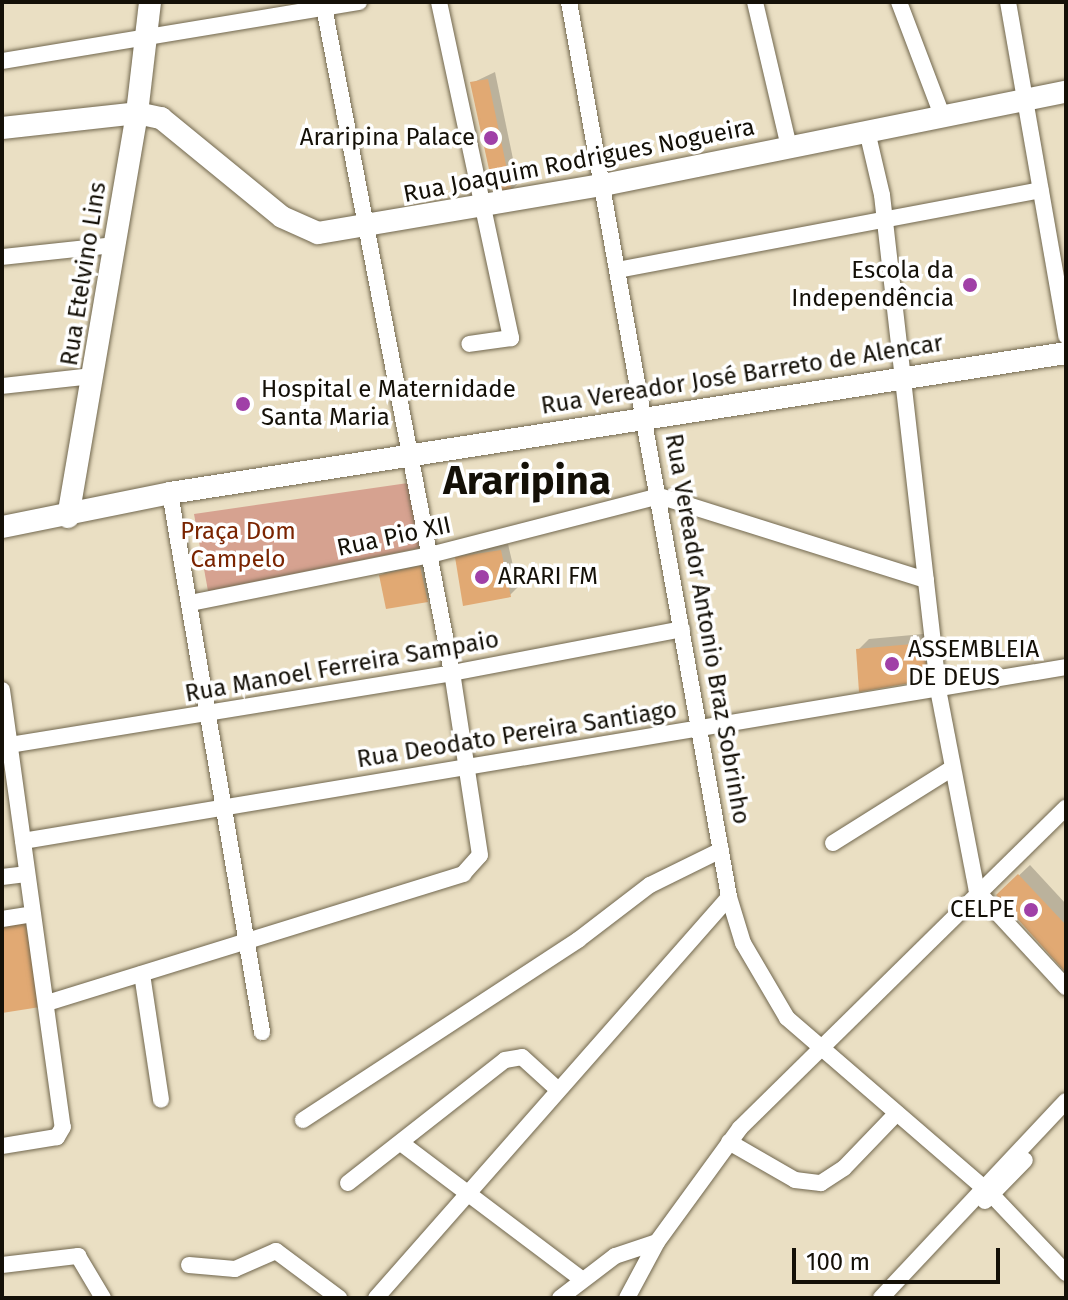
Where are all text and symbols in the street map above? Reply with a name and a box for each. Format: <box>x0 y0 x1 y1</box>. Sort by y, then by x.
street label: Rua Joaquim Rodrigues Nogueira <box>401 113 757 209</box>
place label: Araripina Palace <box>300 124 475 152</box>
marker: Araripina Palace <box>482 129 500 147</box>
street label: Rua Etelvino Lins <box>55 180 113 368</box>
place label: Escola da Independência <box>791 257 954 313</box>
marker: Escola da Independência <box>961 276 979 294</box>
street label: Rua Vereador José Barreto de Alencar <box>539 329 945 421</box>
place label: Hospital e Maternidade Santa Maria <box>261 376 516 432</box>
marker: Hospital e Maternidade Santa Maria <box>232 393 254 415</box>
street label: Rua Vereador Antonio Braz Sobrinho <box>658 432 756 826</box>
district label: Araripina <box>443 457 611 505</box>
street label: Rua Pio XII <box>334 511 454 563</box>
park label: Praça Dom Campelo <box>180 518 296 574</box>
place label: ARARI FM <box>498 563 598 591</box>
marker: ARARI FM <box>473 568 491 586</box>
street label: Rua Manoel Ferreira Sampaio <box>183 625 501 709</box>
place label: ASSEMBLEIA DE DEUS <box>908 636 1039 692</box>
marker: ASSEMBLEIA DE DEUS <box>883 655 901 673</box>
street label: Rua Deodato Pereira Santiago <box>355 695 679 775</box>
place label: CELPE <box>950 896 1015 924</box>
marker: CELPE <box>1022 901 1040 919</box>
scale bar <box>796 1232 1004 1282</box>
text: 100 m <box>806 1248 870 1276</box>

